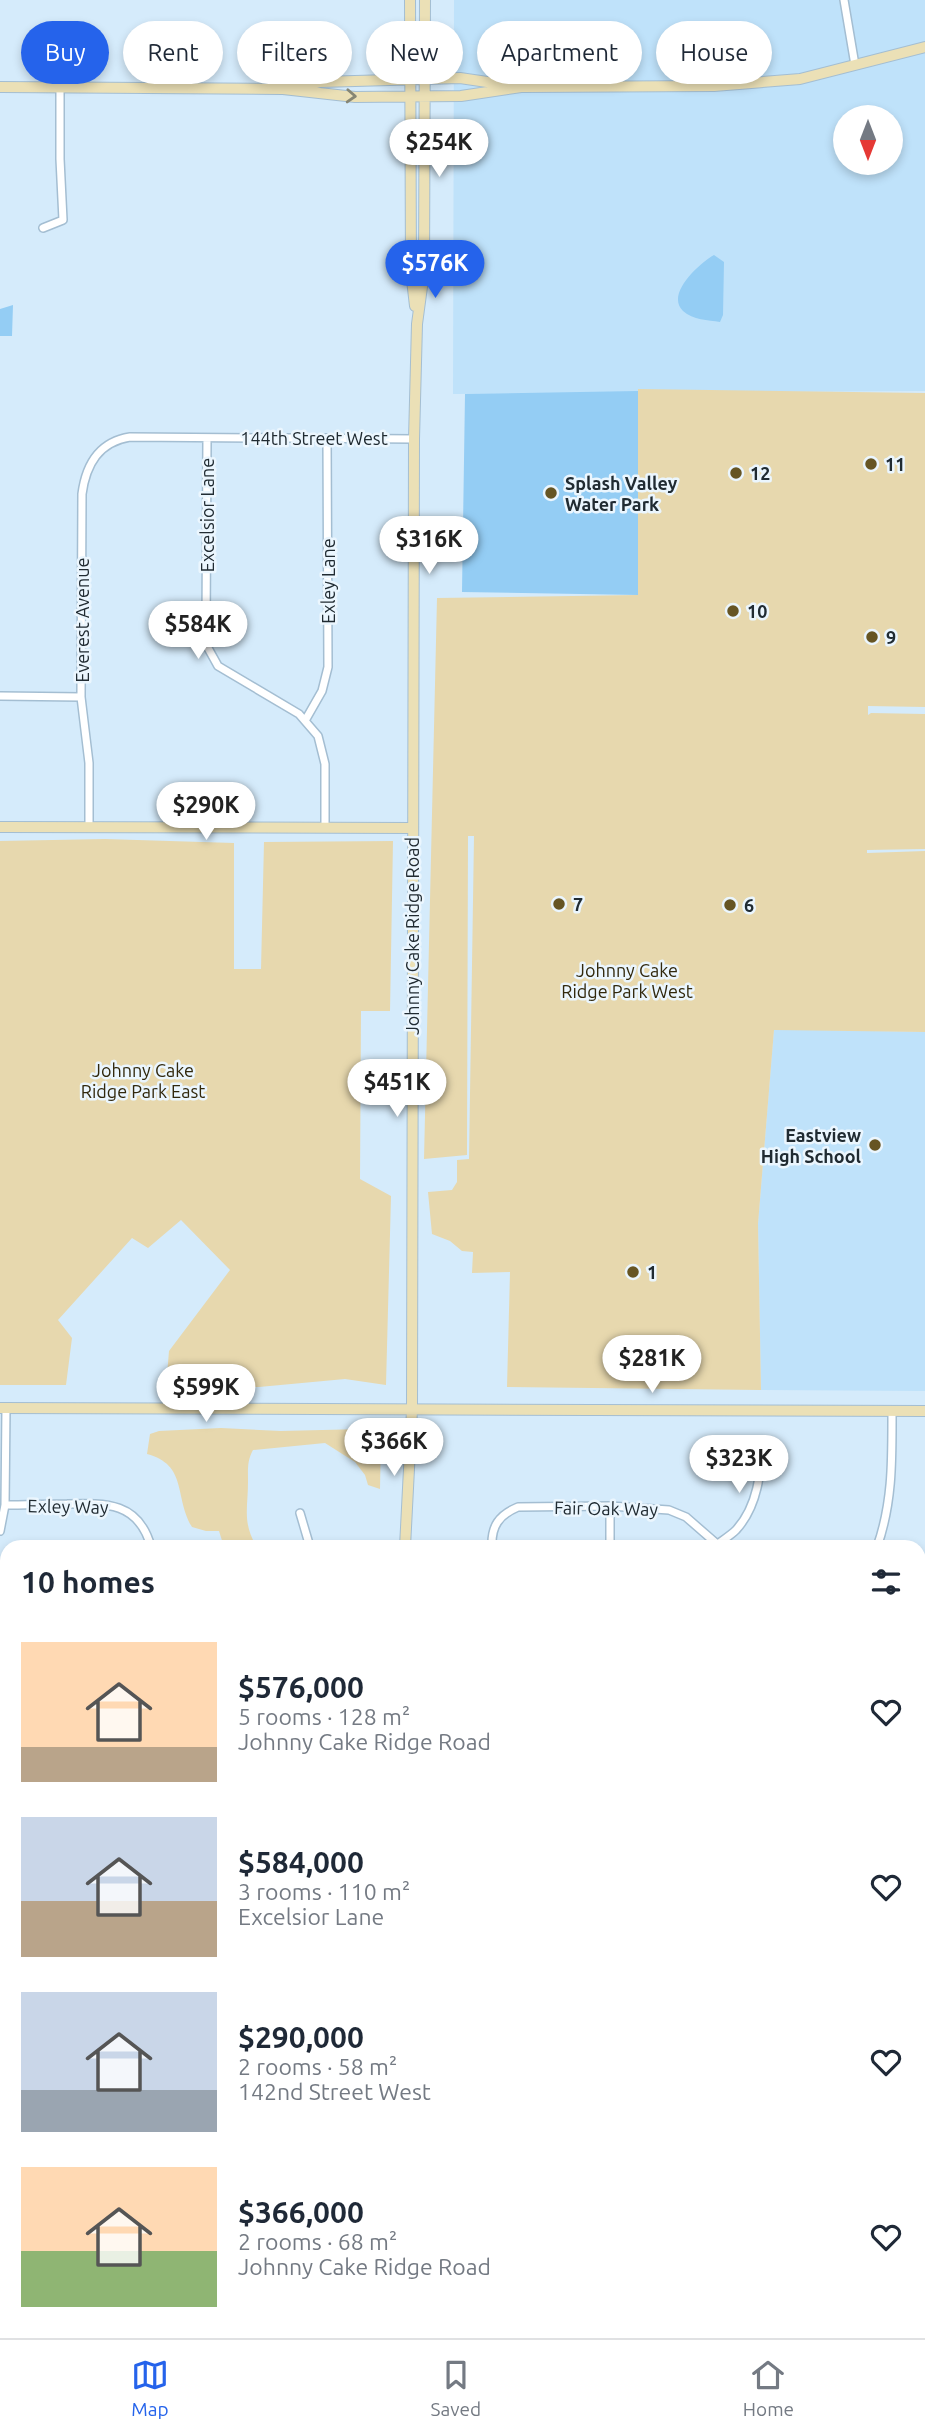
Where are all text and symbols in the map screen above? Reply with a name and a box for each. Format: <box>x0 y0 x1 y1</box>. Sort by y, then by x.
chip: Buy <box>21 21 109 84</box>
chip: Rent <box>123 21 223 84</box>
chip: Filters <box>237 21 352 84</box>
chip: New <box>366 21 463 84</box>
chip: Apartment <box>477 21 642 84</box>
chip: House <box>656 21 772 84</box>
one-way arrow <box>346 88 357 103</box>
north arrow <box>833 105 903 175</box>
map controls <box>833 105 903 175</box>
pin: $254K <box>390 120 488 179</box>
text: $254K <box>405 129 473 154</box>
pin: $576K <box>386 240 484 300</box>
text: $576K <box>401 250 469 275</box>
street label: 144th Street West <box>240 428 388 448</box>
place label: 11 <box>885 454 905 474</box>
marker: 11 <box>863 456 879 472</box>
street label: Excelsior Lane <box>197 458 217 572</box>
place label: 12 <box>750 463 770 483</box>
marker: 12 <box>728 465 744 481</box>
place label: Splash Valley Water Park <box>565 473 678 514</box>
marker: Splash Valley Water Park <box>543 485 559 501</box>
pin: $316K <box>380 516 478 576</box>
text: $316K <box>395 526 463 551</box>
street label: Exley Lane <box>318 538 338 624</box>
street label: Everest Avenue <box>72 558 92 682</box>
place label: 10 <box>747 601 767 621</box>
pin: $584K <box>149 602 247 661</box>
marker: 10 <box>725 603 741 619</box>
text: $584K <box>164 611 232 636</box>
place label: 9 <box>886 627 896 647</box>
marker: 9 <box>864 629 880 645</box>
pin: $290K <box>157 782 255 842</box>
text: $290K <box>172 792 240 817</box>
street label: Johnny Cake Ridge Road <box>402 837 422 1035</box>
place label: 7 <box>573 894 583 914</box>
place label: 6 <box>744 895 754 915</box>
marker: 7 <box>551 896 567 912</box>
marker: 6 <box>722 897 738 913</box>
park label: Johnny Cake Ridge Park West <box>561 960 693 1001</box>
park label: Johnny Cake Ridge Park East <box>81 1060 205 1101</box>
pin: $451K <box>348 1060 446 1119</box>
text: $451K <box>363 1069 431 1094</box>
place label: Eastview High School <box>761 1125 862 1166</box>
marker: Eastview High School <box>867 1137 883 1153</box>
place label: 1 <box>647 1262 657 1282</box>
marker: 1 <box>625 1264 641 1280</box>
pin: $281K <box>603 1336 701 1395</box>
text: $281K <box>618 1345 686 1370</box>
pin: $599K <box>157 1364 255 1424</box>
text: $599K <box>172 1374 240 1399</box>
pin: $366K <box>345 1418 443 1478</box>
text: $366K <box>360 1428 428 1453</box>
pin: $323K <box>690 1436 788 1495</box>
text: $323K <box>705 1445 773 1470</box>
street label: Exley Way <box>27 1495 109 1517</box>
street label: Fair Oak Way <box>554 1497 658 1519</box>
icon: filters <box>867 1563 905 1601</box>
text: 10 homes <box>21 1565 155 1599</box>
icon: home <box>77 1670 161 1754</box>
text: $576,000 <box>238 1670 364 1704</box>
icon: heart <box>867 1693 905 1731</box>
text: 5 rooms · 128 m² <box>238 1704 410 1729</box>
text: Johnny Cake Ridge Road <box>238 1729 491 1754</box>
icon: home <box>77 1845 161 1929</box>
text: $584,000 <box>238 1845 364 1879</box>
icon: heart <box>867 1868 905 1906</box>
text: 3 rooms · 110 m² <box>238 1879 410 1904</box>
text: Excelsior Lane <box>238 1904 384 1929</box>
icon: home <box>77 2020 161 2104</box>
text: $290,000 <box>238 2020 364 2054</box>
icon: heart <box>867 2043 905 2081</box>
text: 2 rooms · 58 m² <box>238 2054 397 2079</box>
text: 142nd Street West <box>238 2079 431 2104</box>
icon: home <box>77 2195 161 2279</box>
text: $366,000 <box>238 2195 364 2229</box>
icon: heart <box>867 2218 905 2256</box>
text: 2 rooms · 68 m² <box>238 2229 397 2254</box>
text: Johnny Cake Ridge Road <box>238 2254 491 2279</box>
tab: Map <box>131 2356 169 2420</box>
tab: Saved <box>431 2356 481 2420</box>
tab: Home <box>743 2356 794 2420</box>

